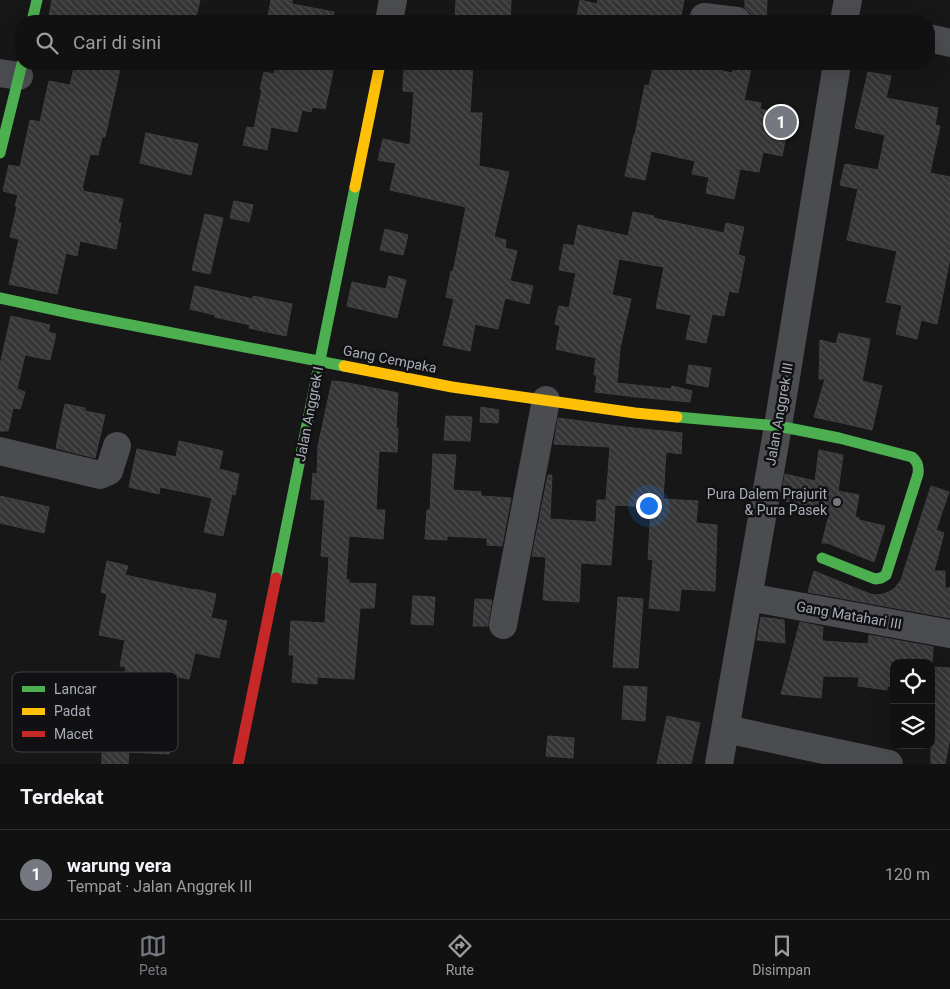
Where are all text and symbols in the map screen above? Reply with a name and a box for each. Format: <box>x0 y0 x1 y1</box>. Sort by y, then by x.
search box <box>15 15 935 70</box>
icon: search <box>33 29 61 57</box>
text: Cari di sini <box>73 31 161 54</box>
pin: 1 <box>765 103 797 141</box>
street label: Gang Cempaka <box>342 342 438 376</box>
street label: Jalan Anggrek III <box>762 361 796 467</box>
street label: Jalan Anggrek I <box>292 365 326 463</box>
place label: Pura Dalem Prajurit & Pura Pasek <box>707 486 828 518</box>
your location <box>636 493 662 519</box>
marker: Pura Dalem Prajurit & Pura Pasek <box>831 496 843 508</box>
street label: Gang Matahari III <box>795 598 903 632</box>
map controls <box>890 659 935 749</box>
button: locate <box>890 659 935 704</box>
legend <box>12 672 178 752</box>
text: Lancar <box>54 681 97 697</box>
text: Padat <box>54 703 91 719</box>
button: layers <box>890 704 935 749</box>
text: Macet <box>54 726 94 742</box>
text: Terdekat <box>20 785 104 809</box>
text: warung vera <box>67 854 172 877</box>
text: 1 <box>31 865 41 884</box>
text: 120 m <box>885 865 930 884</box>
text: Tempat · Jalan Anggrek III <box>67 877 252 896</box>
tab: Peta <box>139 932 167 978</box>
tab: Rute <box>446 932 474 978</box>
tab: Disimpan <box>752 932 811 978</box>

